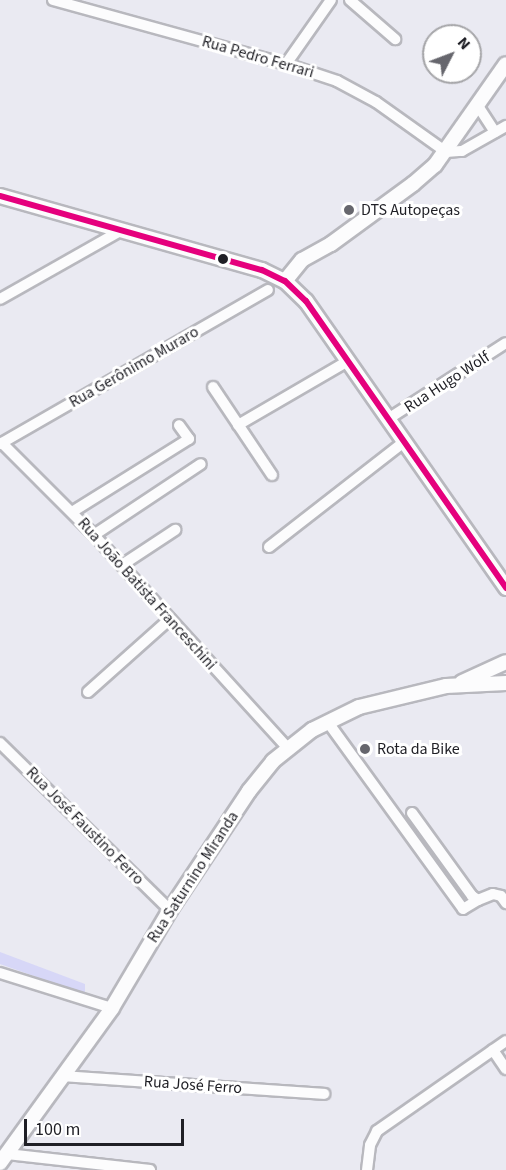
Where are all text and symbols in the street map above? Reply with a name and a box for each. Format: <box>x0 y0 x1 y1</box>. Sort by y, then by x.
north arrow <box>422 24 482 84</box>
street label: Rua Pedro Ferrari <box>200 32 316 82</box>
text: N <box>452 32 476 55</box>
place label: DTS Autopeças <box>361 200 460 220</box>
marker: DTS Autopeças <box>342 203 356 217</box>
unlabelled marker <box>217 253 229 265</box>
street label: Rua Gerônimo Muraro <box>66 322 202 412</box>
street label: Rua Hugo Wolf <box>401 347 493 417</box>
street label: Rua João Batista Franceschini <box>74 514 220 674</box>
place label: Rota da Bike <box>377 739 460 759</box>
marker: Rota da Bike <box>358 742 372 756</box>
street label: Rua José Faustino Ferro <box>22 763 148 889</box>
street label: Rua Saturnino Miranda <box>143 808 243 946</box>
street label: Rua José Ferro <box>143 1072 243 1098</box>
scale bar <box>27 1107 188 1145</box>
text: 100 m <box>35 1117 80 1142</box>

